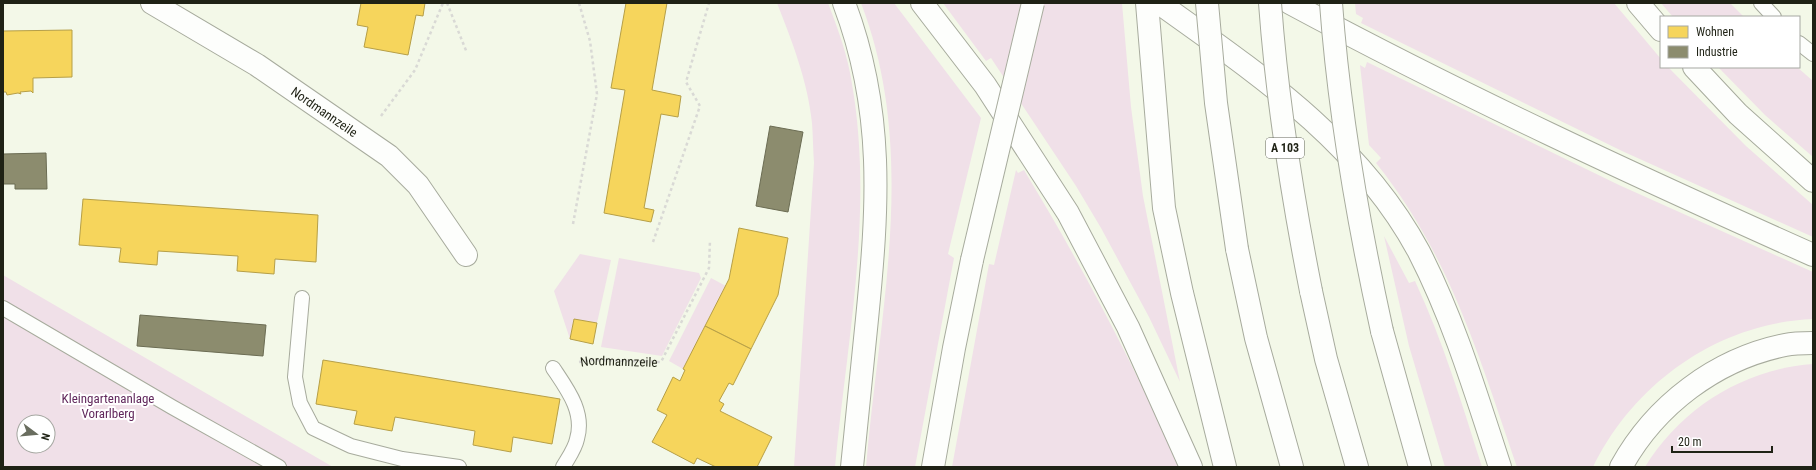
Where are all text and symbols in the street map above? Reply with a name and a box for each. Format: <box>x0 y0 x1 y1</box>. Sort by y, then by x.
legend <box>1660 16 1800 68</box>
text: Wohnen <box>1696 25 1734 39</box>
text: Industrie <box>1696 45 1738 59</box>
street label: Nordmannzeile <box>288 84 360 140</box>
road number: A 103 <box>1266 138 1304 158</box>
street label: Nordmannzeile <box>579 353 658 370</box>
park label: Kleingartenanlage Vorarlberg <box>62 391 154 421</box>
north arrow <box>16 414 56 454</box>
scale bar <box>1672 428 1772 454</box>
text: N <box>38 432 52 442</box>
text: 20 m <box>1678 435 1702 449</box>

